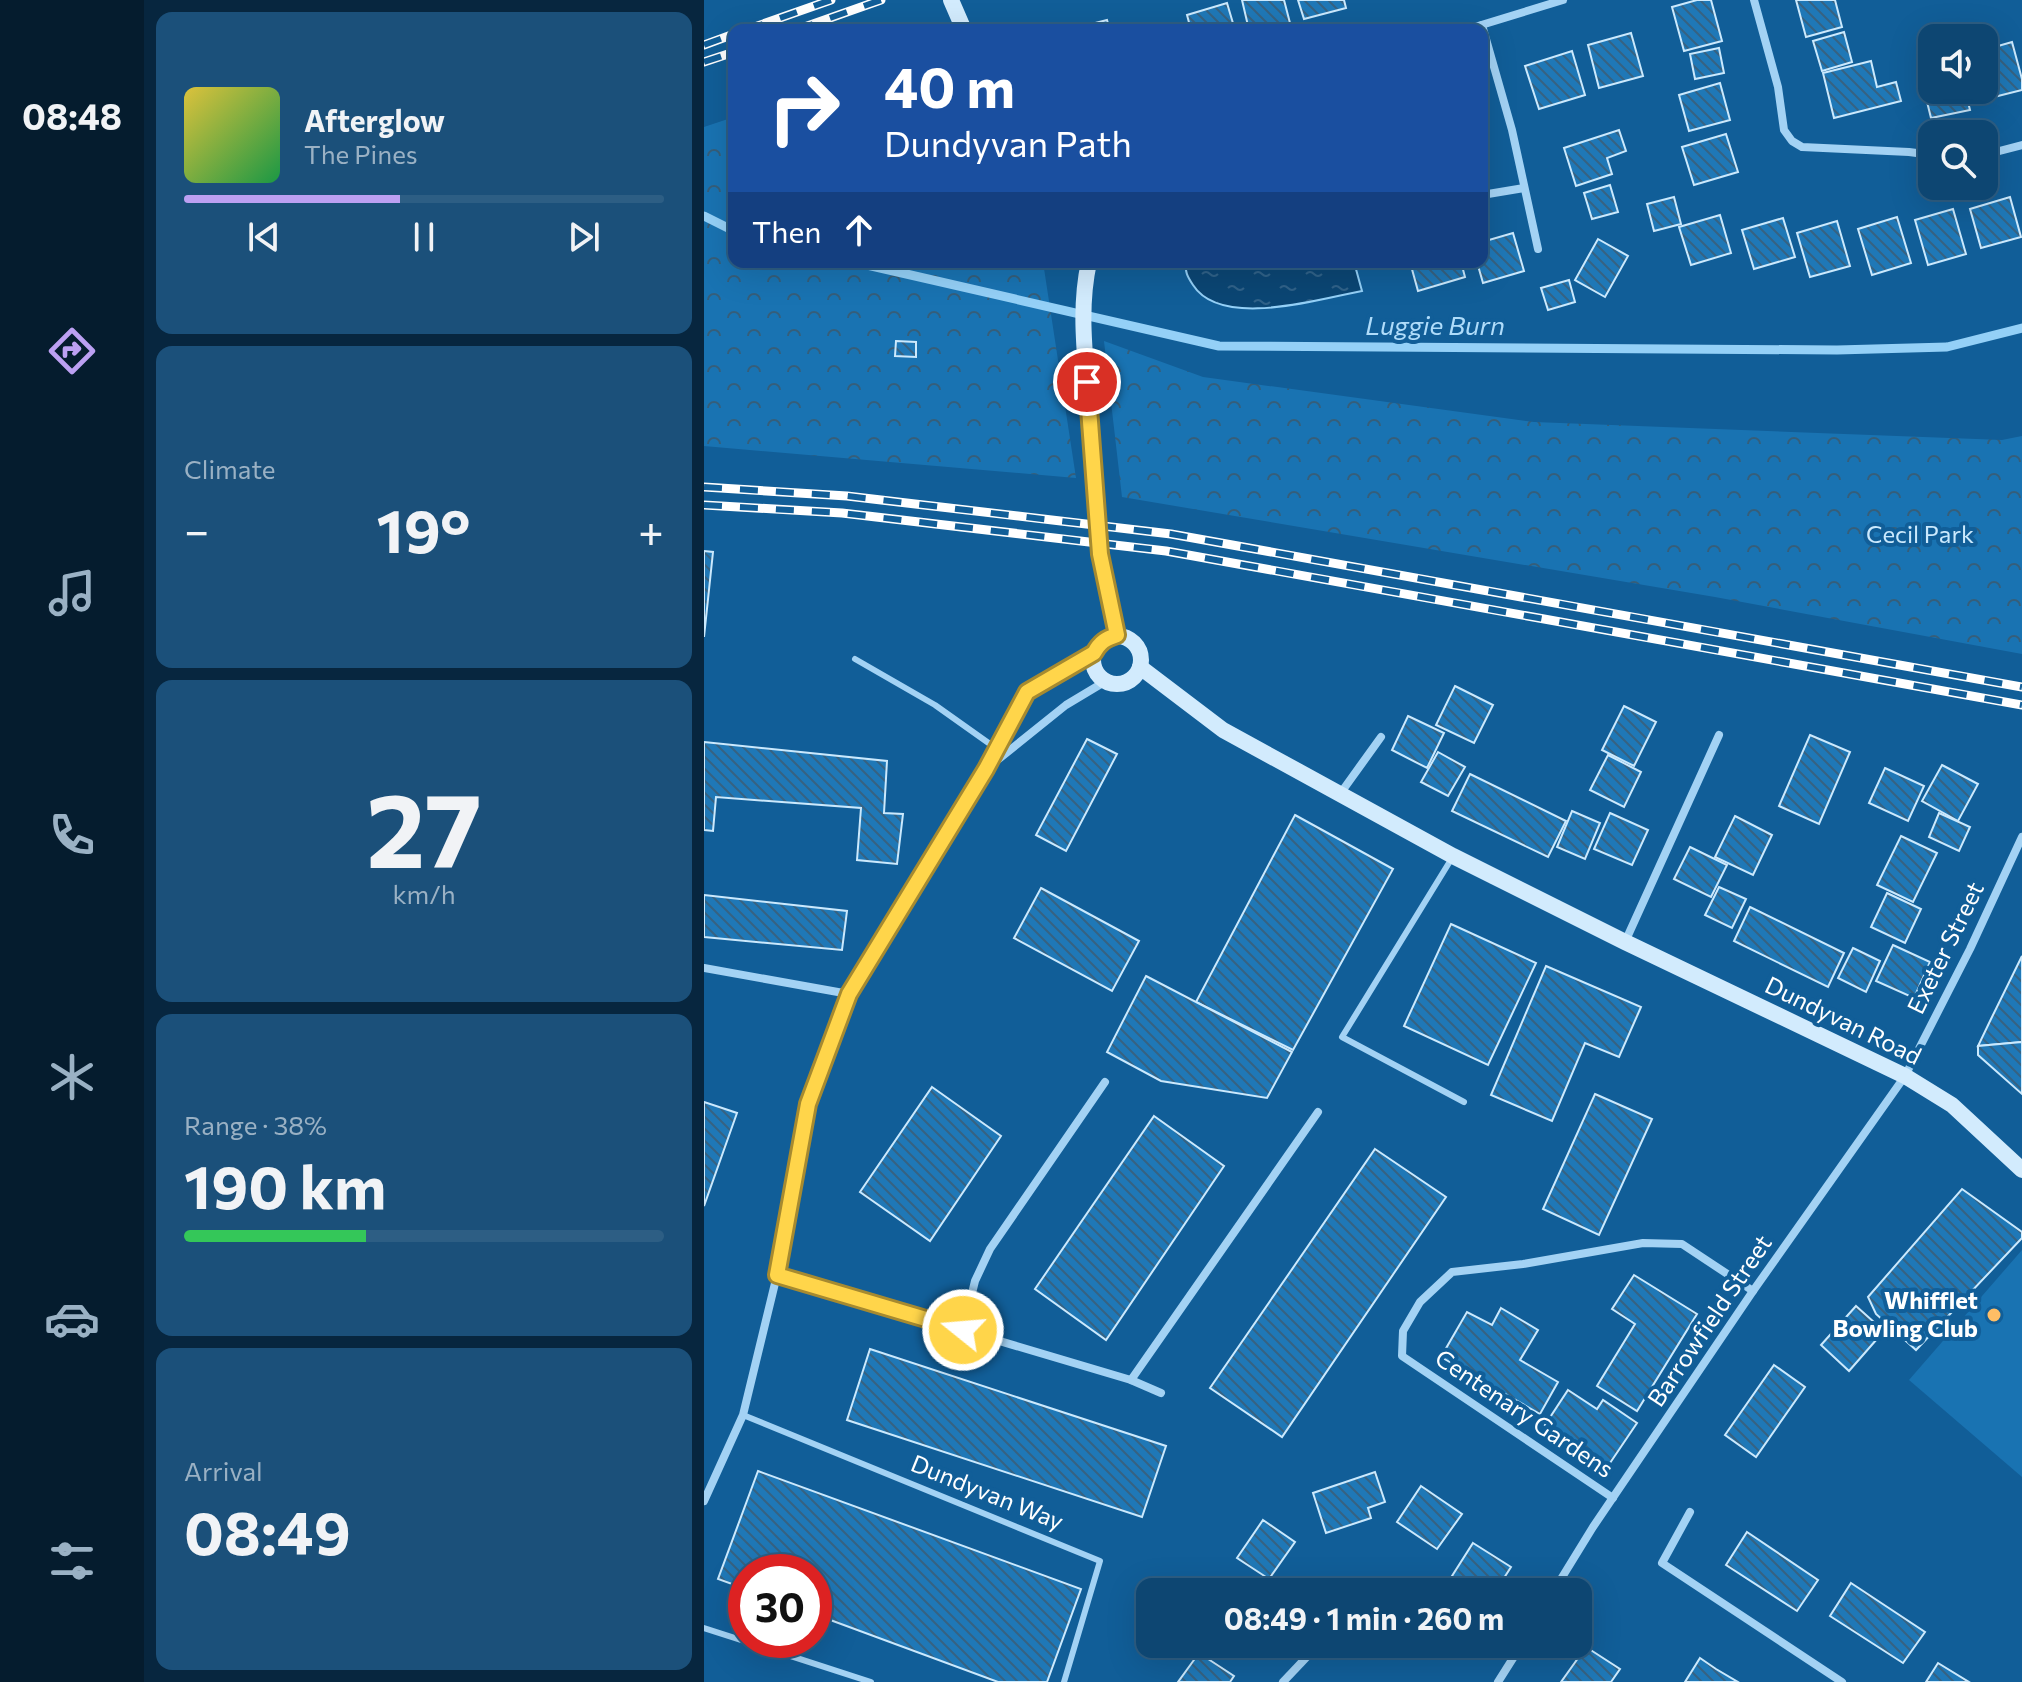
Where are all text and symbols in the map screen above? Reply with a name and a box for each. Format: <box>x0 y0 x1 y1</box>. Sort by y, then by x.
map controls <box>1918 24 1998 200</box>
button: sound <box>1918 24 1998 104</box>
text: 40 m <box>884 51 1015 120</box>
icon: right <box>752 56 856 160</box>
text: 08:48 <box>22 93 122 137</box>
text: Afterglow <box>304 101 445 138</box>
text: Dundyvan Path <box>884 120 1132 164</box>
button: search <box>1918 120 1998 200</box>
text: The Pines <box>304 138 418 169</box>
icon: ahead <box>837 208 881 252</box>
text: Then <box>752 212 821 249</box>
icon: previous <box>242 215 286 259</box>
icon: pause <box>402 215 446 259</box>
icon: next <box>562 215 606 259</box>
water label: Luggie Burn <box>1365 309 1505 340</box>
icon: directions <box>44 323 100 379</box>
pin <box>1053 348 1121 416</box>
icon: arrive <box>1065 360 1109 404</box>
text: Climate <box>184 453 276 484</box>
text: 19° <box>376 492 471 565</box>
text: − <box>184 502 209 556</box>
text: + <box>638 502 664 556</box>
park label: Cecil Park <box>1866 519 1974 548</box>
icon: music <box>44 565 100 621</box>
text: 27 <box>366 762 482 889</box>
icon: phone <box>44 807 100 863</box>
street label: Exeter Street <box>1900 876 1989 1018</box>
text: km/h <box>392 878 456 909</box>
street label: Dundyvan Road <box>1761 969 1926 1070</box>
icon: climate <box>44 1049 100 1105</box>
text: Range · 38% <box>184 1109 327 1140</box>
text: 190 km <box>184 1148 386 1221</box>
street label: Barrowfield Street <box>1641 1229 1777 1411</box>
place label: Whifflet Bowling Club <box>1833 1285 1978 1342</box>
position arrow <box>921 1288 1005 1372</box>
icon: car <box>44 1291 100 1347</box>
marker: Whifflet Bowling Club <box>1985 1306 2003 1324</box>
street label: Centenary Gardens <box>1430 1342 1619 1483</box>
street label: Dundyvan Way <box>907 1448 1068 1535</box>
text: Arrival <box>184 1455 263 1486</box>
text: 08:49 <box>184 1494 351 1567</box>
icon: filters <box>44 1533 100 1589</box>
speed limit sign: 30 <box>728 1554 832 1658</box>
text: 08:49 · 1 min · 260 m <box>1224 1599 1504 1636</box>

